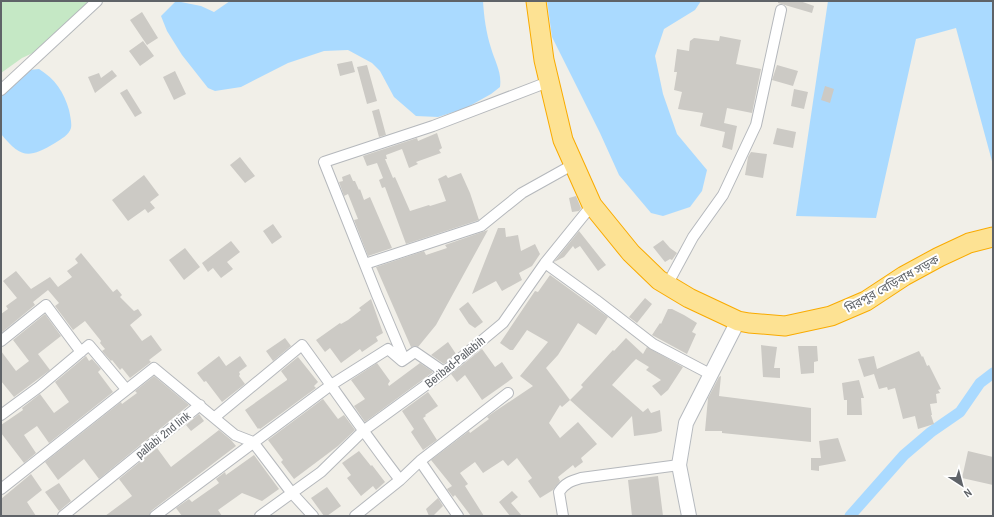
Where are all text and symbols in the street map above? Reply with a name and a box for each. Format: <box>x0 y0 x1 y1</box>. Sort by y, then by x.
street label: মিরপুর বেড়িবাধ সড়ক <box>841 251 942 317</box>
street label: Beribad-Pallabih <box>421 333 489 391</box>
street label: pallabi 2nd link <box>132 408 194 462</box>
north arrow <box>942 465 982 505</box>
text: N <box>961 486 975 501</box>

